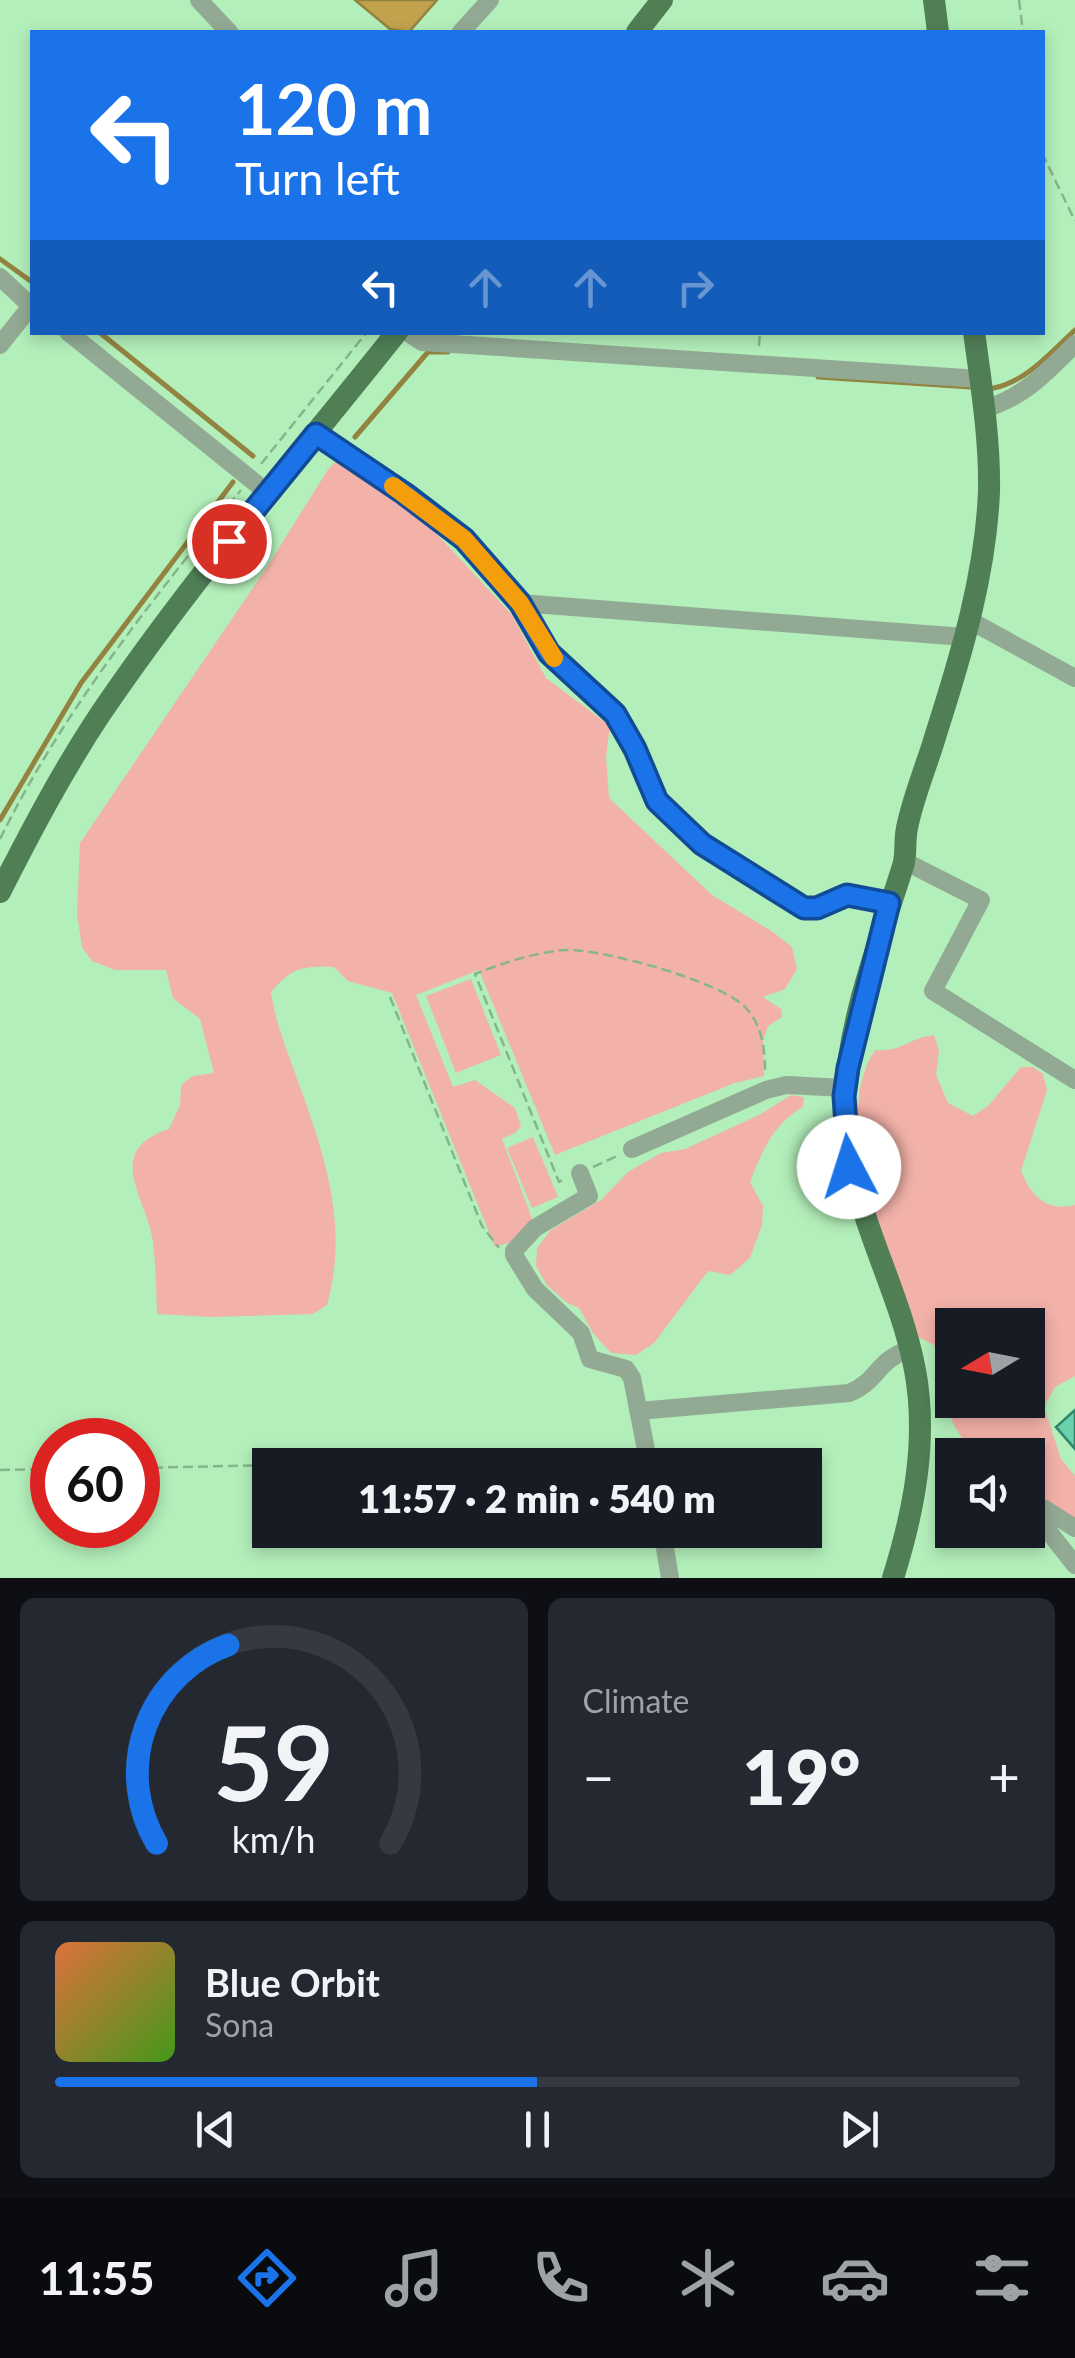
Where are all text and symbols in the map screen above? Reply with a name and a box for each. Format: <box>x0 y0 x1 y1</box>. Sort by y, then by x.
text: 120 m <box>235 66 432 150</box>
icon: left <box>70 70 200 200</box>
text: Turn left <box>235 151 400 205</box>
icon: left <box>353 260 408 315</box>
icon: ahead <box>458 260 513 315</box>
icon: ahead <box>563 260 618 315</box>
icon: right <box>668 260 723 315</box>
pin <box>187 499 272 584</box>
icon: arrive <box>202 514 257 569</box>
position arrow <box>797 1115 901 1219</box>
north arrow <box>935 1308 1045 1418</box>
map controls <box>935 1308 1045 1548</box>
speed limit sign: 60 <box>30 1418 160 1548</box>
button: sound <box>935 1438 1045 1548</box>
text: 11:57 · 2 min · 540 m <box>358 1475 716 1521</box>
text: Climate <box>583 1681 689 1720</box>
text: 59 <box>213 1698 334 1823</box>
text: 19° <box>742 1731 860 1821</box>
text: − <box>583 1743 614 1809</box>
text: + <box>988 1743 1020 1809</box>
text: km/h <box>232 1818 316 1861</box>
text: Blue Orbit <box>205 1959 380 2005</box>
text: Sona <box>205 2005 274 2044</box>
icon: previous <box>188 2102 243 2157</box>
icon: pause <box>510 2102 565 2157</box>
icon: next <box>832 2102 887 2157</box>
icon: directions <box>232 2243 302 2313</box>
icon: music <box>379 2243 449 2313</box>
icon: phone <box>526 2243 596 2313</box>
icon: climate <box>673 2243 743 2313</box>
icon: car <box>820 2243 890 2313</box>
icon: filters <box>967 2243 1037 2313</box>
text: 11:55 <box>39 2251 155 2305</box>

